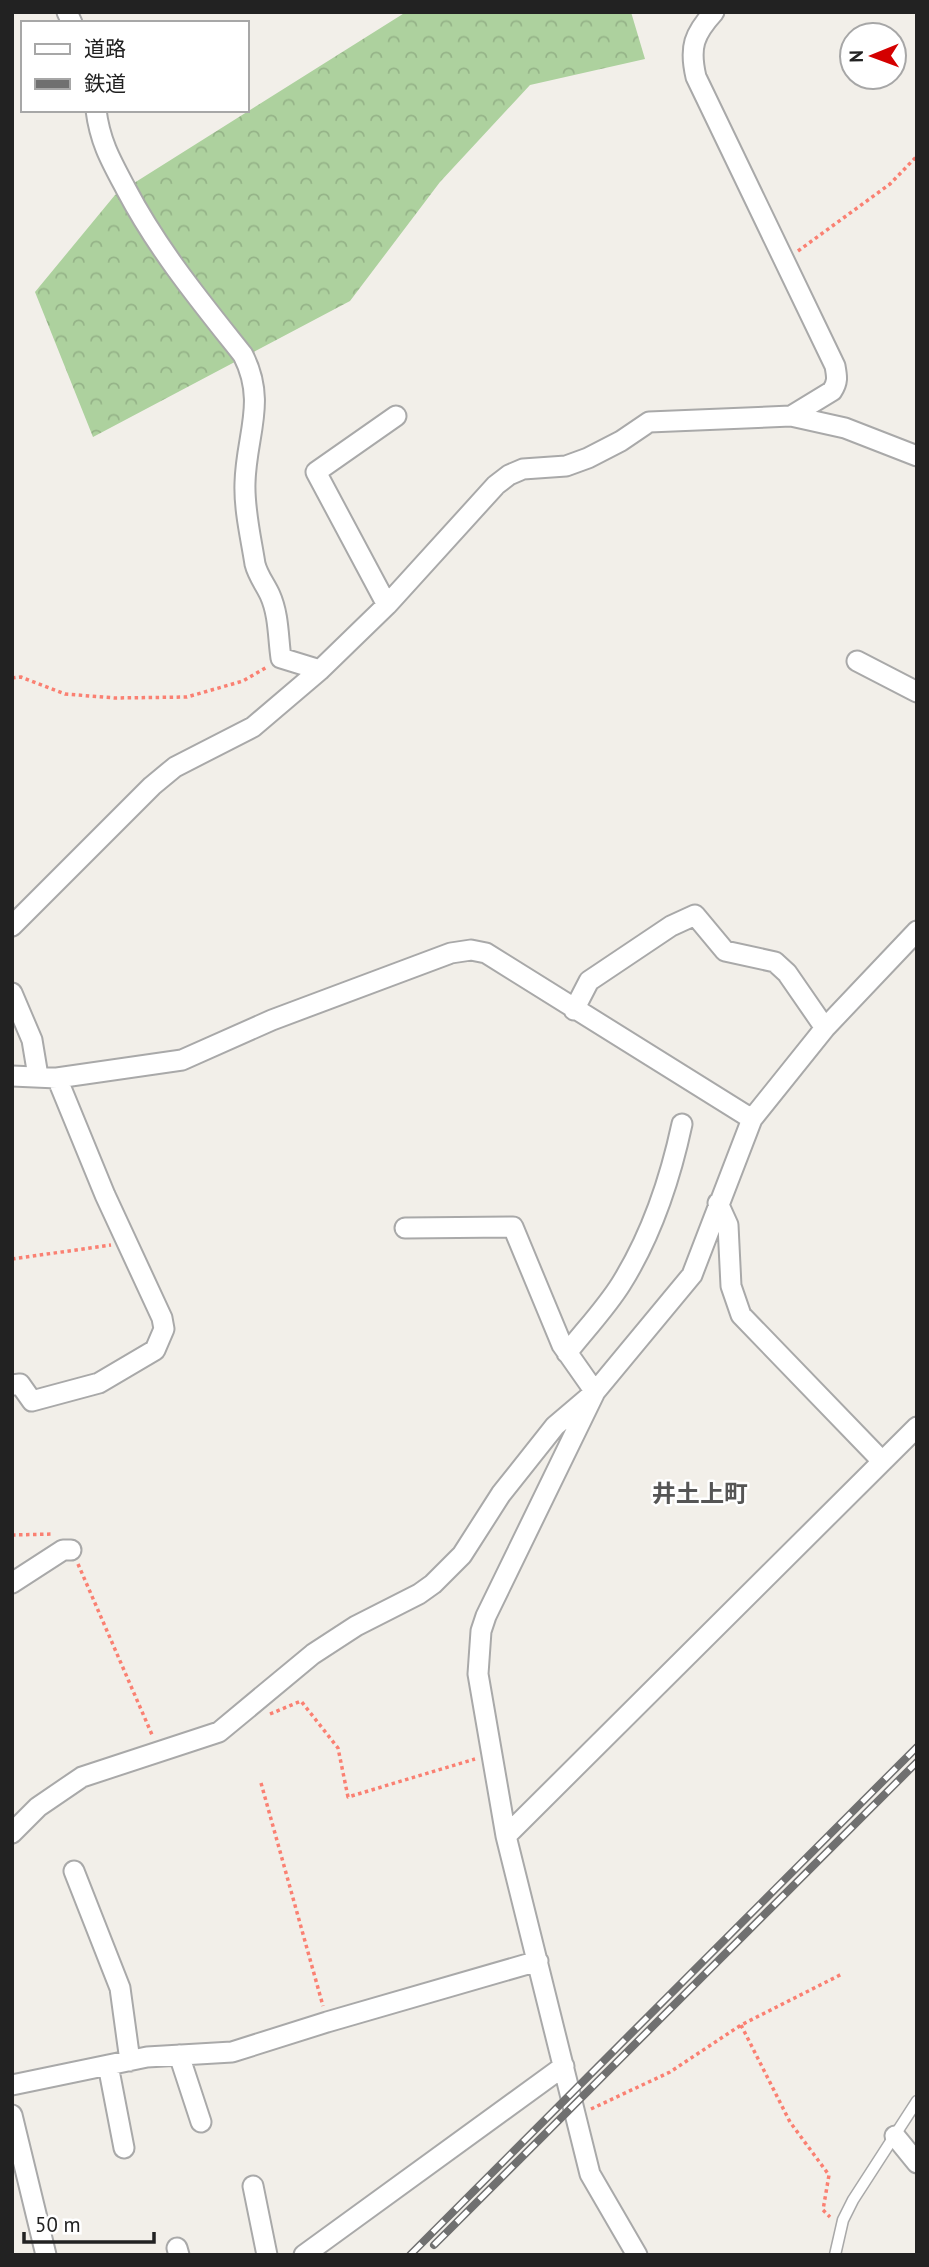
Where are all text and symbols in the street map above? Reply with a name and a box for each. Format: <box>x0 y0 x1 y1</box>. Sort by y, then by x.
legend <box>21 21 248 112</box>
north arrow <box>838 21 908 91</box>
text: 道路 <box>84 35 126 62</box>
text: N <box>844 50 868 63</box>
text: 鉄道 <box>84 70 126 97</box>
district label: 井土上町 <box>652 1478 748 1509</box>
scale bar <box>24 2200 154 2244</box>
text: 50 m <box>35 2211 81 2238</box>

